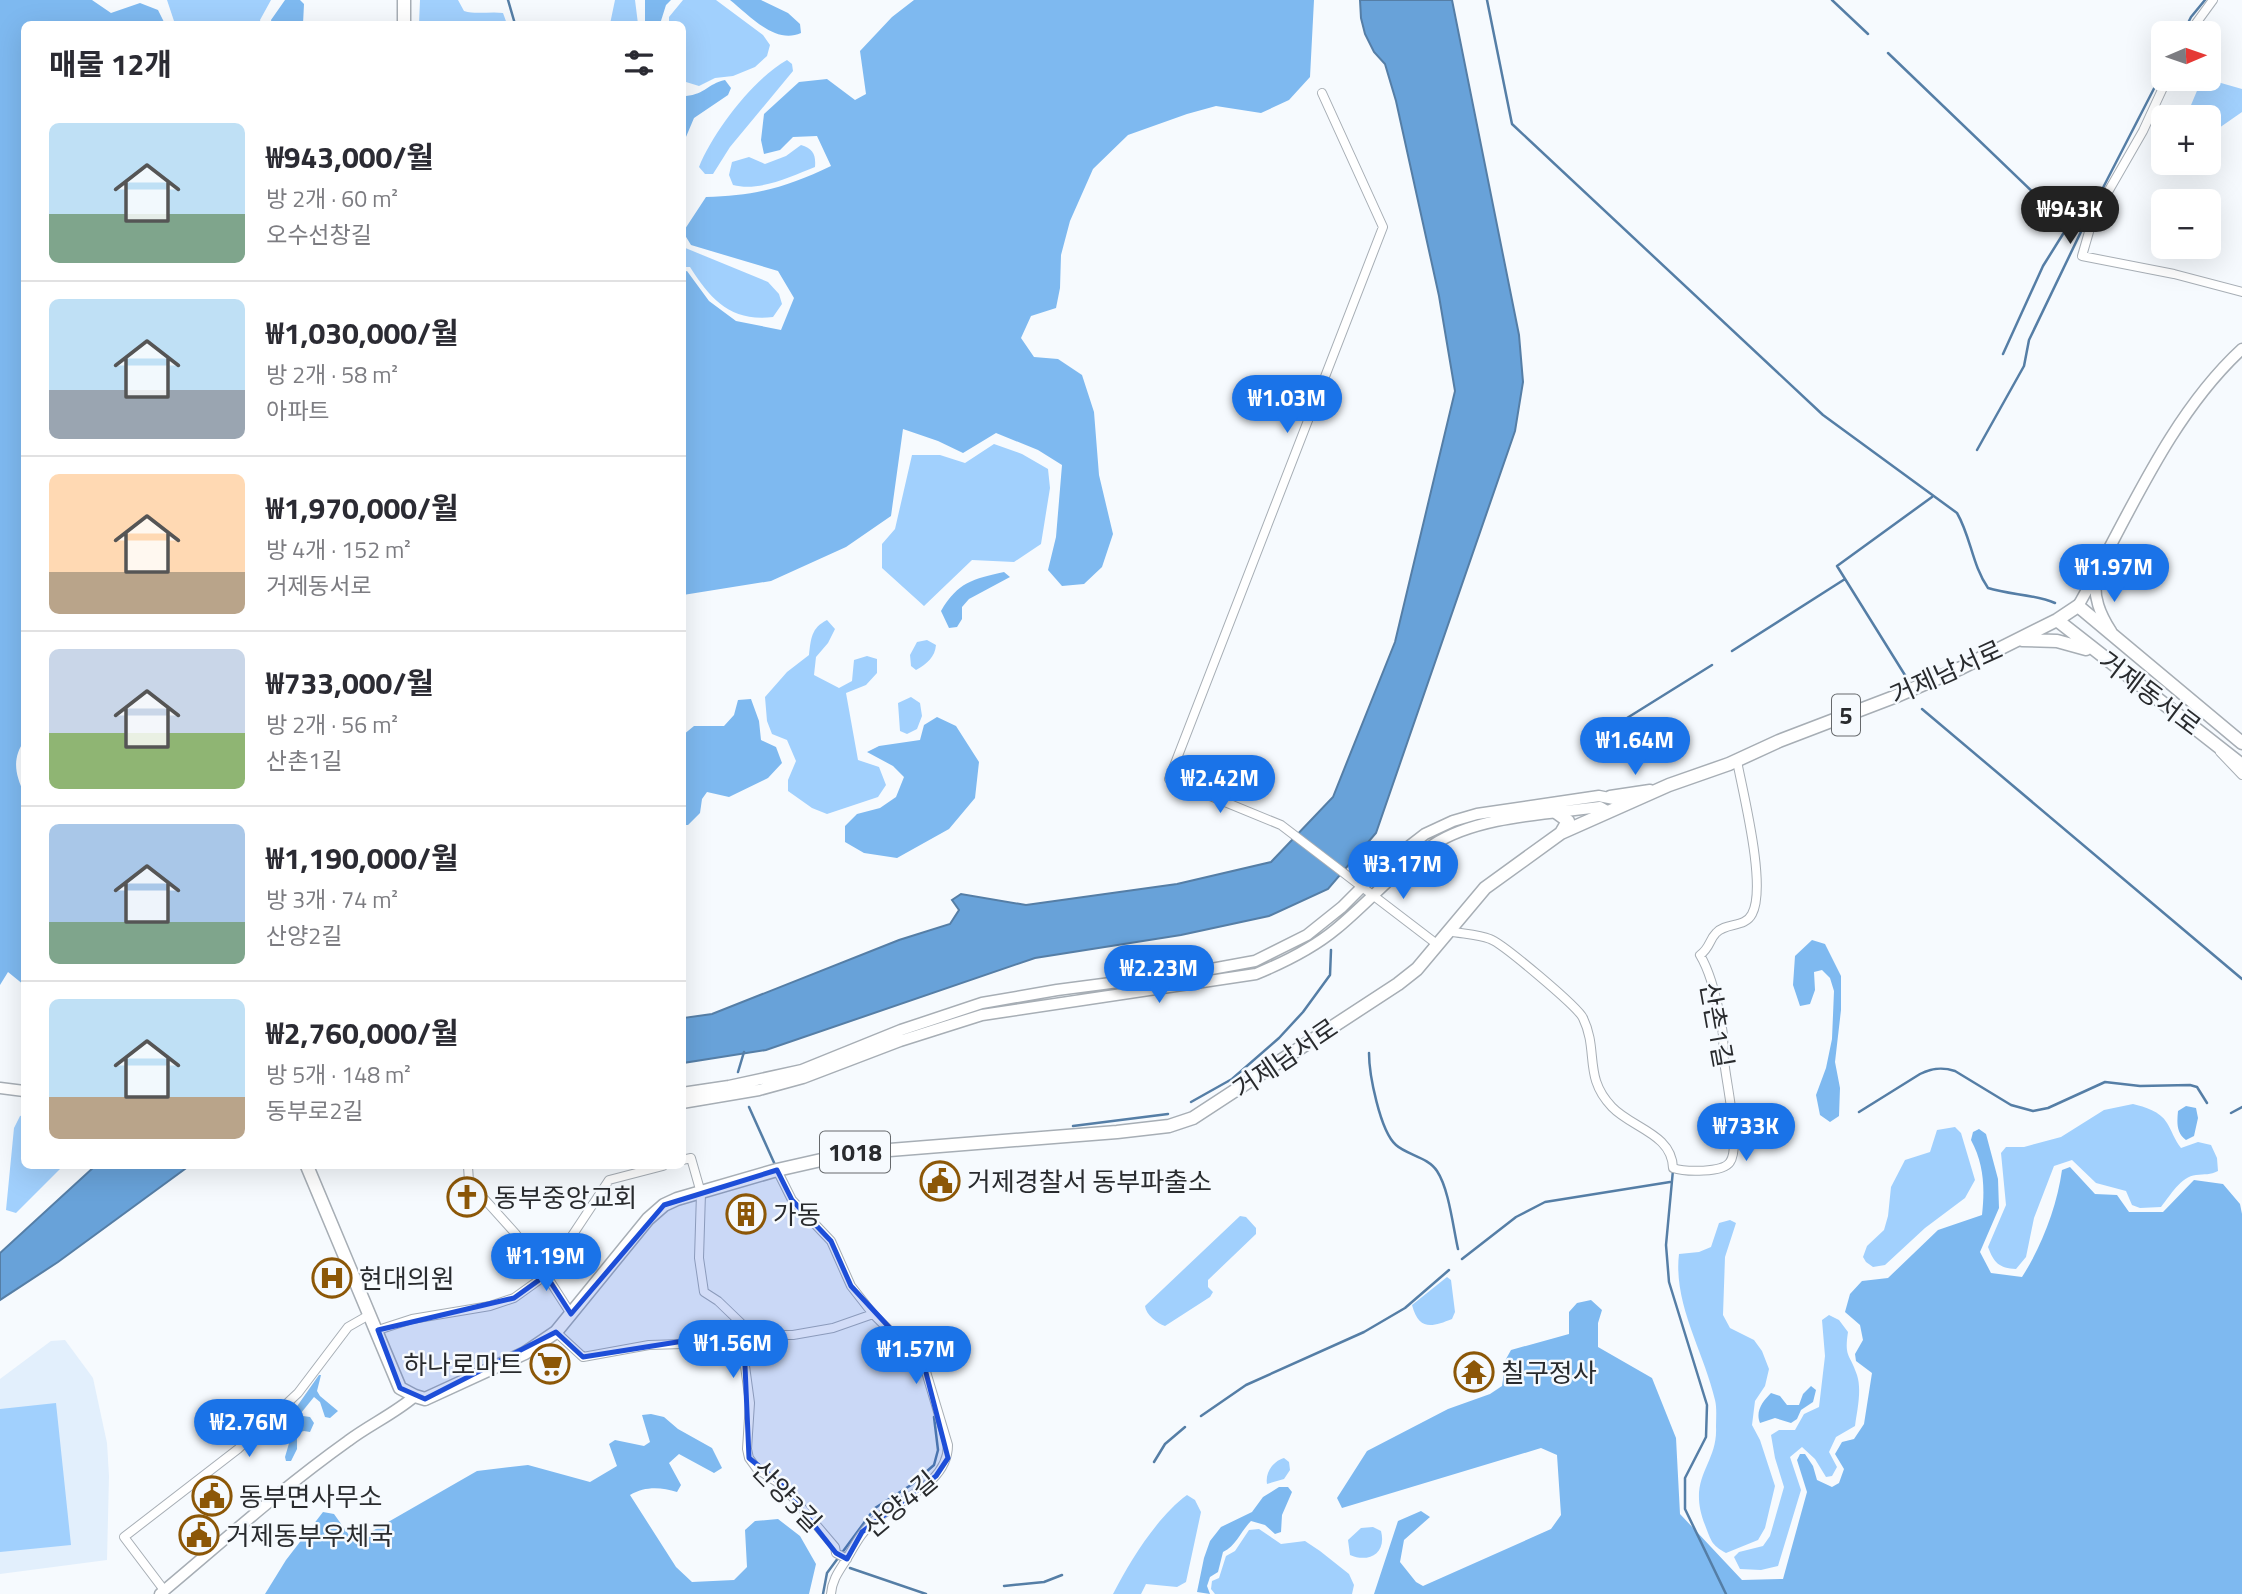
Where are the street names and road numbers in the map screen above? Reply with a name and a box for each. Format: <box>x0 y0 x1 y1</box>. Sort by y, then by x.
street label: 거제남서로 <box>1883 630 2009 714</box>
street label: 거제동서로 <box>2091 641 2209 745</box>
road number: 5 <box>1832 694 1860 736</box>
street label: 산촌1길 <box>1690 979 1744 1071</box>
street label: 거제남서로 <box>1225 1008 1345 1108</box>
road number: 1018 <box>820 1132 890 1172</box>
street label: 산양3길 <box>743 1451 831 1541</box>
street label: 산양4길 <box>854 1461 946 1547</box>

